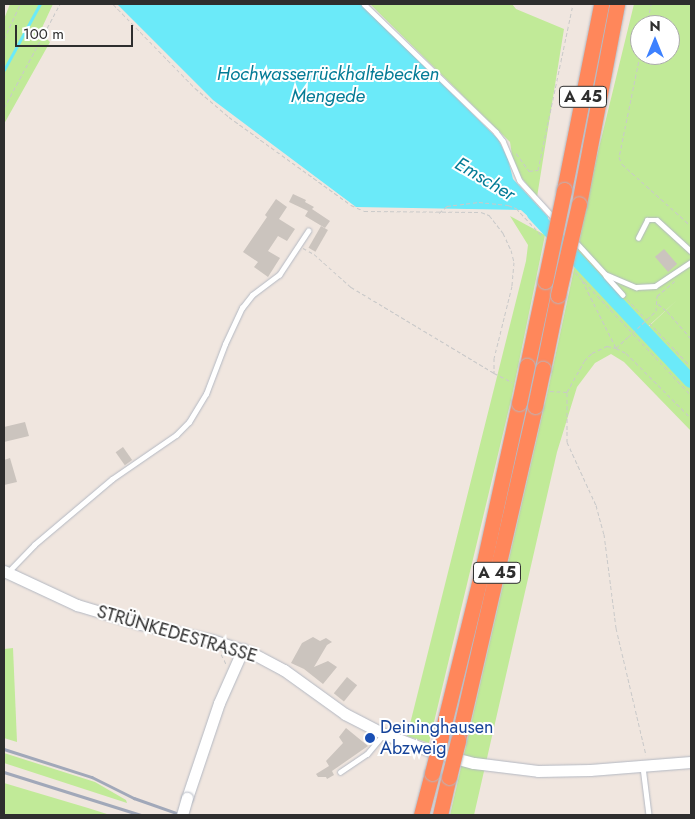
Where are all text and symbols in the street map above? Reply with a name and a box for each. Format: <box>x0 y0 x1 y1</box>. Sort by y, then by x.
scale bar <box>18 15 135 47</box>
north arrow <box>630 15 680 65</box>
text: N <box>649 16 661 36</box>
text: 100 m <box>23 23 64 45</box>
water label: Hochwasserrückhaltebecken Mengede <box>217 63 439 107</box>
road number: A 45 <box>558 84 608 110</box>
water label: Emscher <box>451 152 519 206</box>
road number: A 45 <box>472 560 522 586</box>
street label: STRÜNKEDESTRASSE <box>94 601 260 667</box>
place label: Deininghausen Abzweig <box>380 717 494 760</box>
marker: Deininghausen Abzweig <box>364 732 376 744</box>

